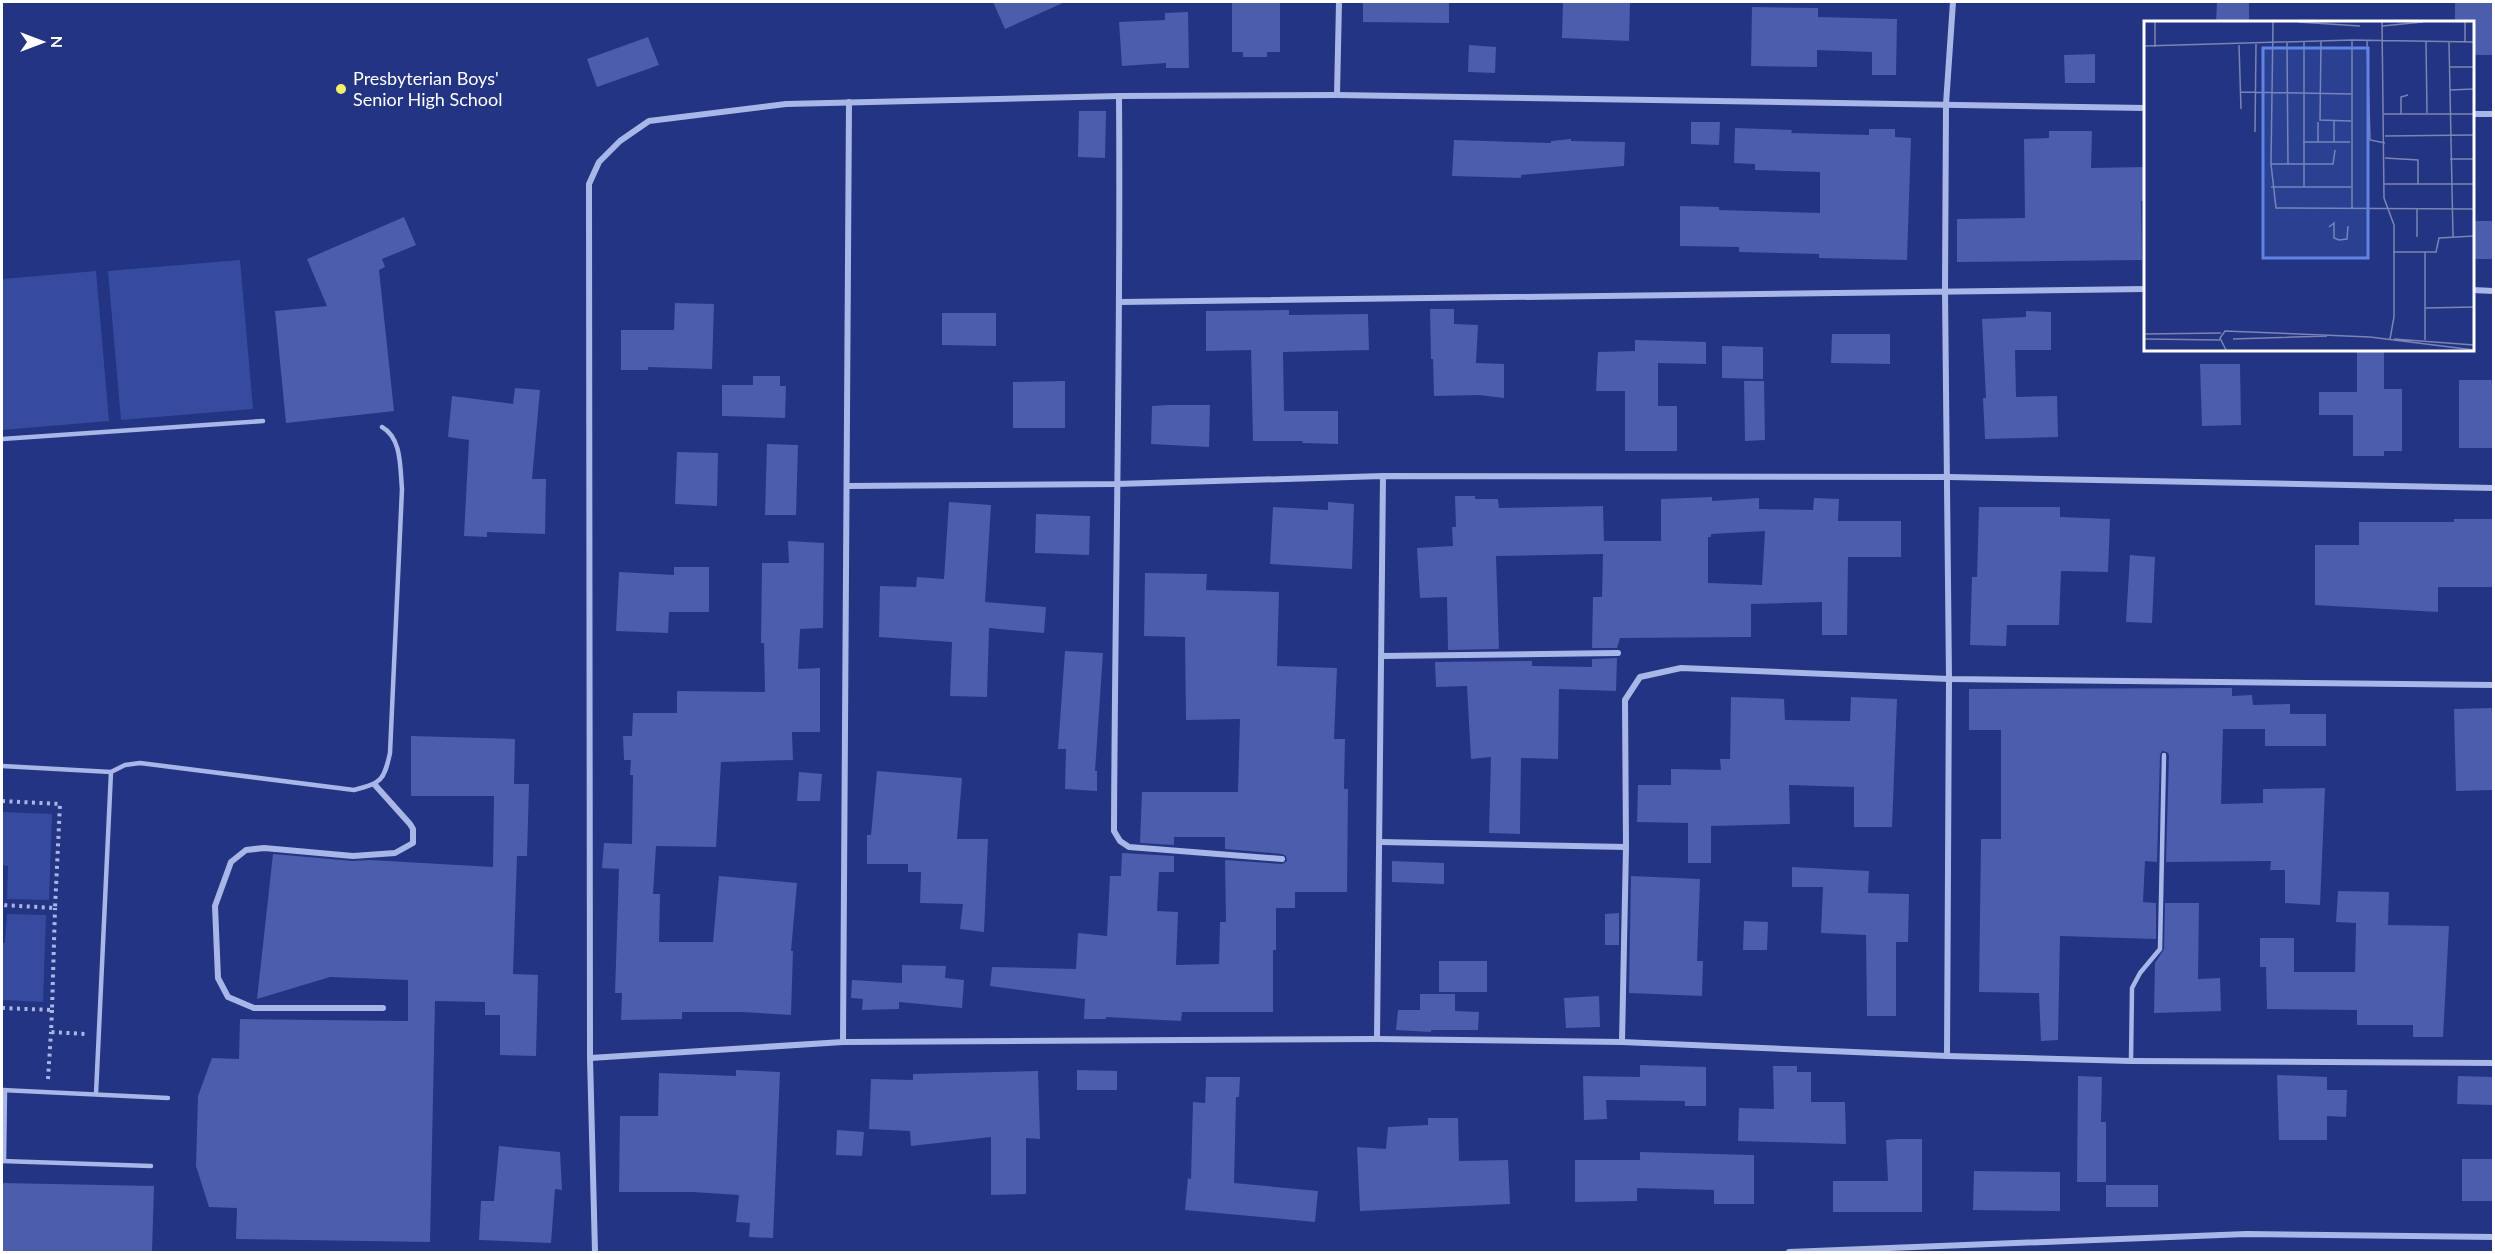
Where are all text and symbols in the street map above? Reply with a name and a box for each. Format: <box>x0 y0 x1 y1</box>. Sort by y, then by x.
north arrow <box>12 12 72 72</box>
inset map <box>2144 21 2474 351</box>
text: N <box>48 36 67 48</box>
place label: Presbyterian Boys' Senior High School <box>353 67 503 110</box>
marker: Presbyterian Boys' Senior High School <box>334 82 348 96</box>

